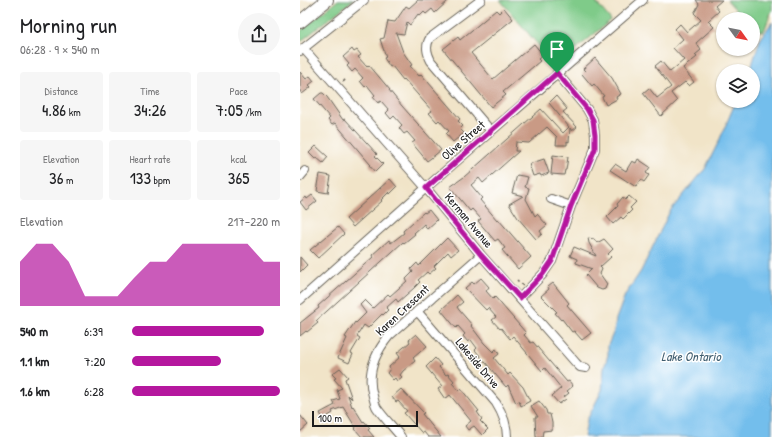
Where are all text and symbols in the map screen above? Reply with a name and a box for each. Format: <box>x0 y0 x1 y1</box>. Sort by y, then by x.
text: Morning run <box>20 10 117 40</box>
north arrow <box>716 12 760 56</box>
map controls <box>716 12 760 108</box>
button: share <box>238 13 280 55</box>
pin <box>540 32 574 73</box>
icon: arrive <box>546 38 568 60</box>
text: 06:28 · 9 × 540 m <box>20 40 99 58</box>
button: layers <box>716 64 760 108</box>
text: Distance <box>45 84 78 98</box>
text: Time <box>140 84 160 98</box>
text: Pace <box>230 84 248 98</box>
text: 4.86 <box>42 98 66 121</box>
text: 34:26 <box>134 98 166 121</box>
text: 7:05 <box>215 98 243 121</box>
text: km <box>66 105 81 119</box>
text: /km <box>243 105 262 119</box>
street label: Olive Street <box>437 116 489 164</box>
text: Elevation <box>43 152 80 166</box>
text: Heart rate <box>129 152 171 166</box>
text: kcal <box>231 152 247 166</box>
text: 36 <box>49 166 64 189</box>
text: 133 <box>130 166 151 189</box>
text: 365 <box>228 166 249 189</box>
text: m <box>64 173 74 187</box>
text: bpm <box>151 173 170 187</box>
street label: Kerman Avenue <box>441 189 497 251</box>
text: Elevation <box>20 212 63 230</box>
text: 217–220 m <box>227 212 280 230</box>
street label: Karen Crescent <box>371 280 433 339</box>
text: 540 m <box>20 322 48 340</box>
text: 6:39 <box>84 322 103 340</box>
street label: Lakeside Drive <box>452 334 504 392</box>
water label: Lake Ontario <box>661 347 722 365</box>
text: 1.1 km <box>20 352 49 370</box>
text: 7:20 <box>84 352 105 370</box>
text: 1.6 km <box>20 382 50 400</box>
text: 6:28 <box>84 382 104 400</box>
scale bar <box>312 409 418 428</box>
text: 100 m <box>318 411 342 425</box>

